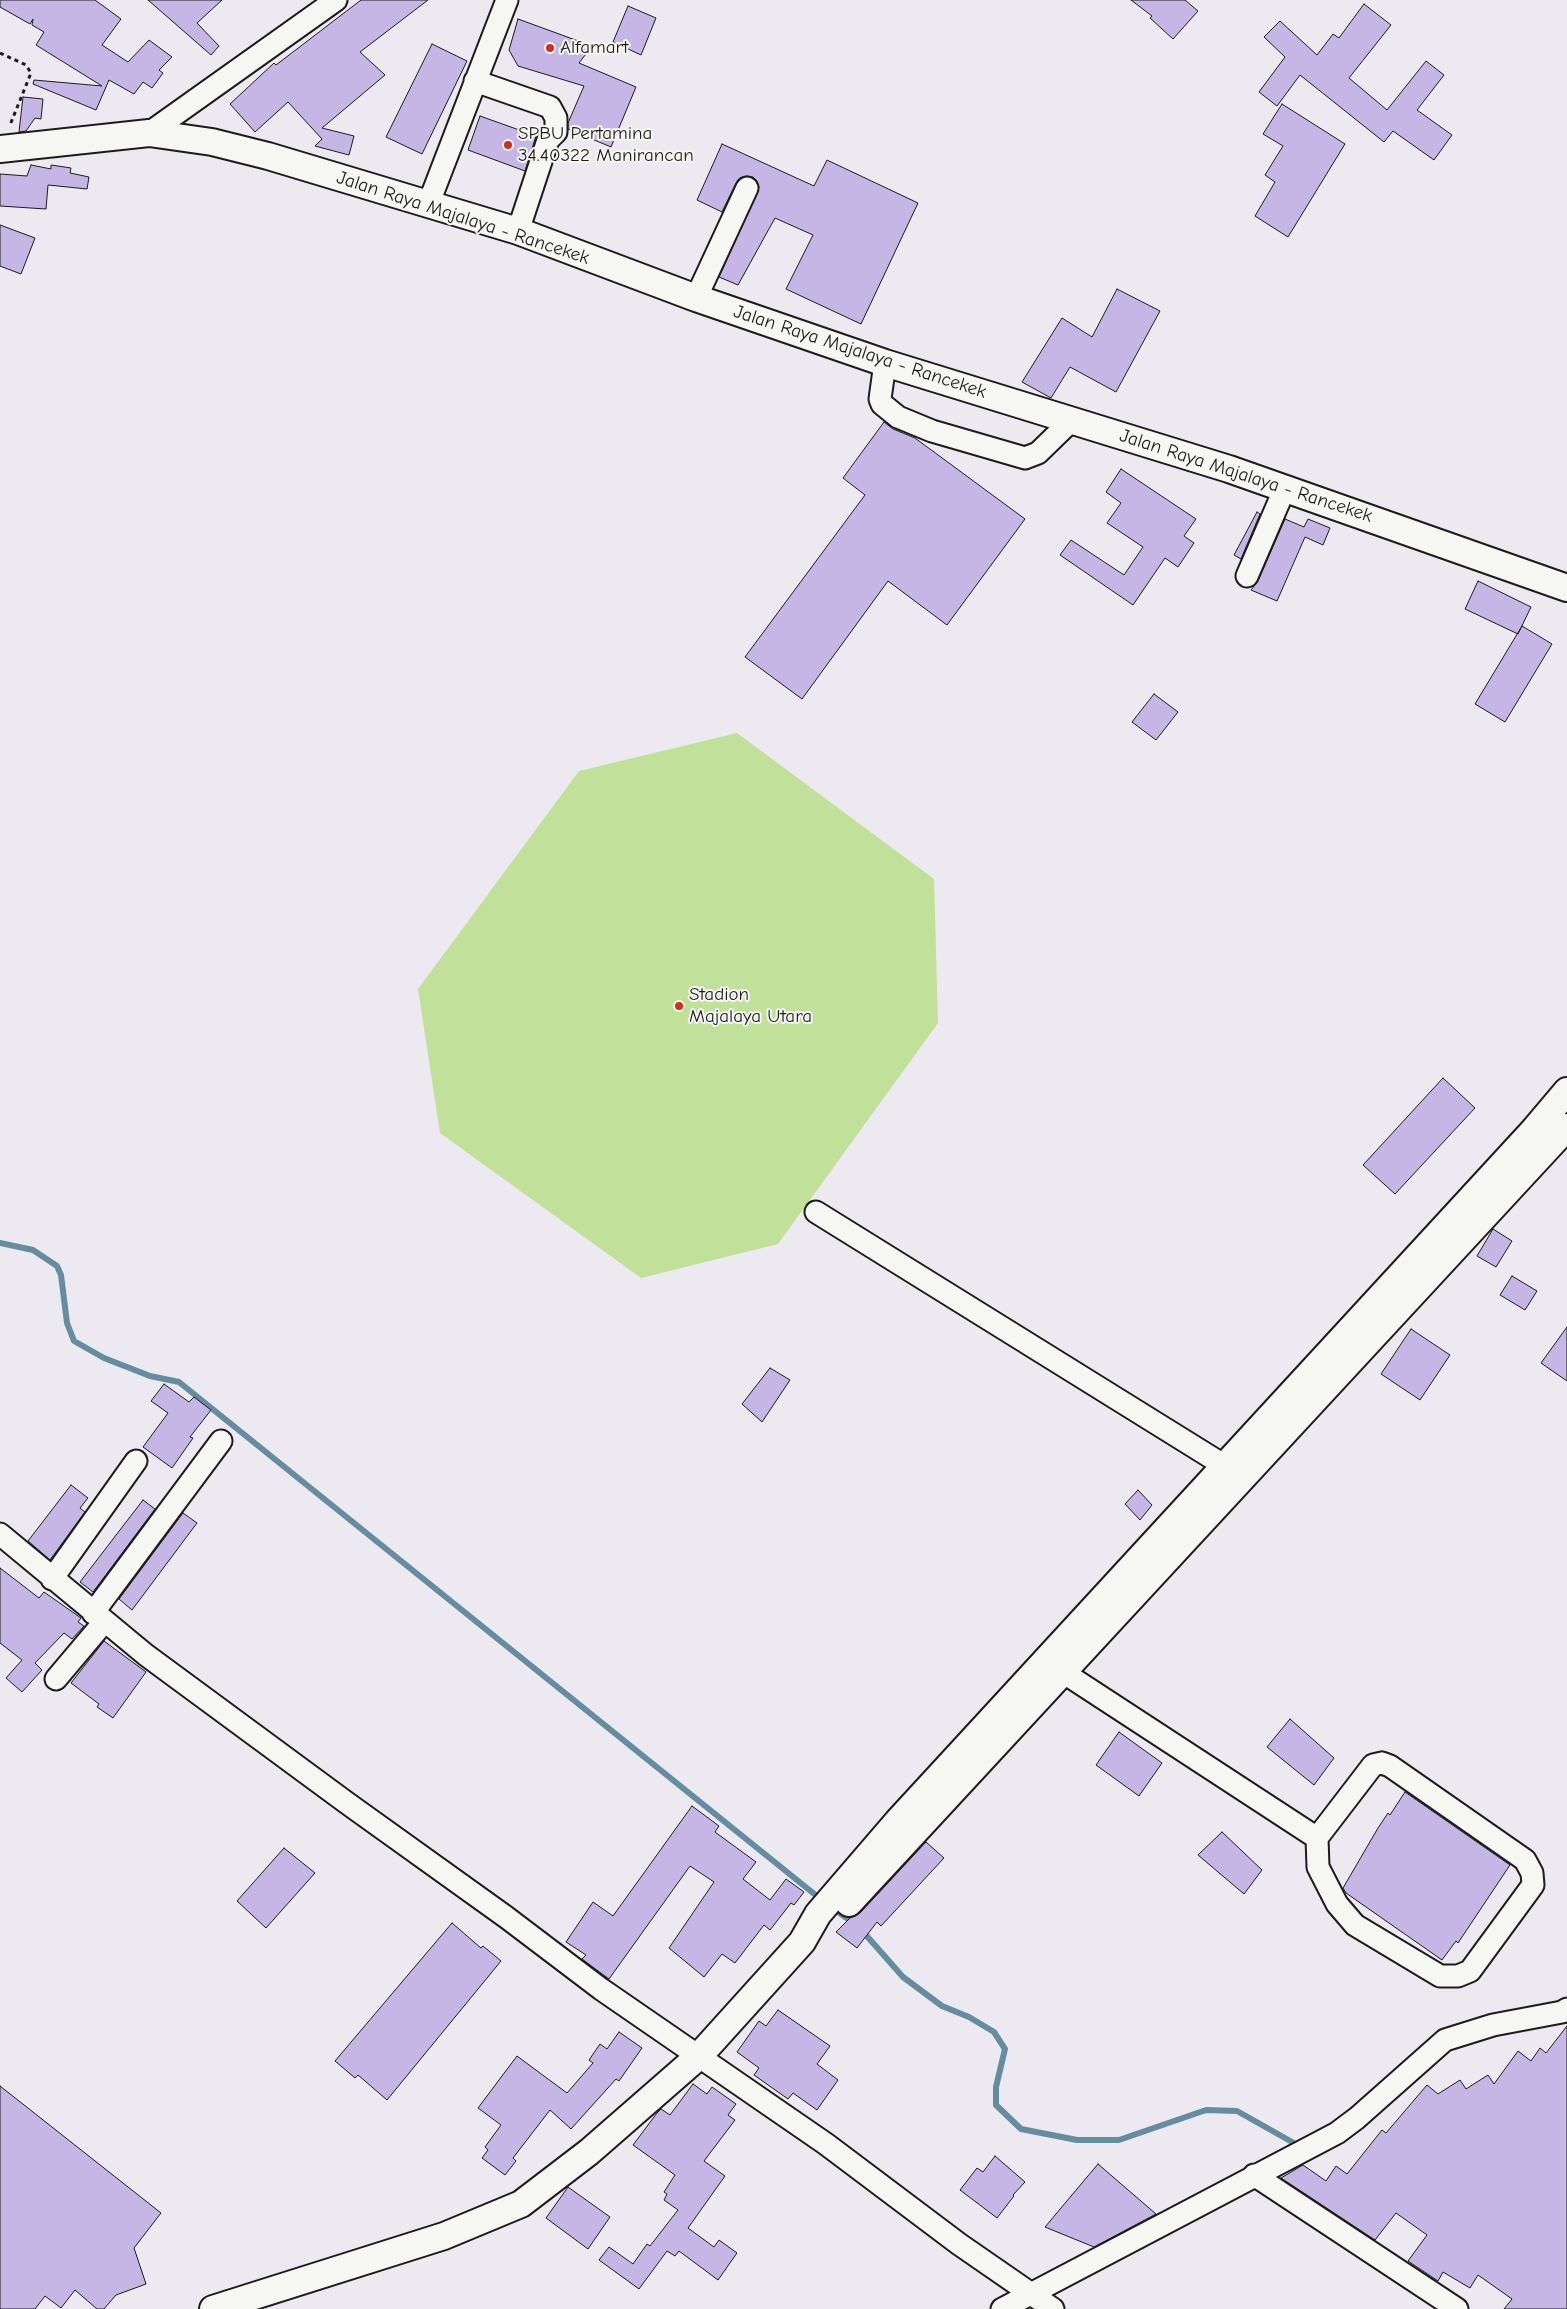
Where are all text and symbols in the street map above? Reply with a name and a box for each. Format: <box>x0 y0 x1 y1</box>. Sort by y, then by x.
place label: Alfamart <box>560 37 628 59</box>
marker: Alfamart <box>544 42 556 54</box>
place label: SPBU Pertamina 34.40322 Manirancan <box>518 123 694 167</box>
marker: SPBU Pertamina 34.40322 Manirancan <box>502 139 514 151</box>
street label: Jalan Raya Majalaya - Rancekek <box>334 166 592 270</box>
street label: Jalan Raya Majalaya - Rancekek <box>731 300 989 404</box>
street label: Jalan Raya Majalaya - Rancekek <box>1117 424 1375 528</box>
place label: Stadion Majalaya Utara <box>689 984 812 1028</box>
marker: Stadion Majalaya Utara <box>673 1000 685 1012</box>

